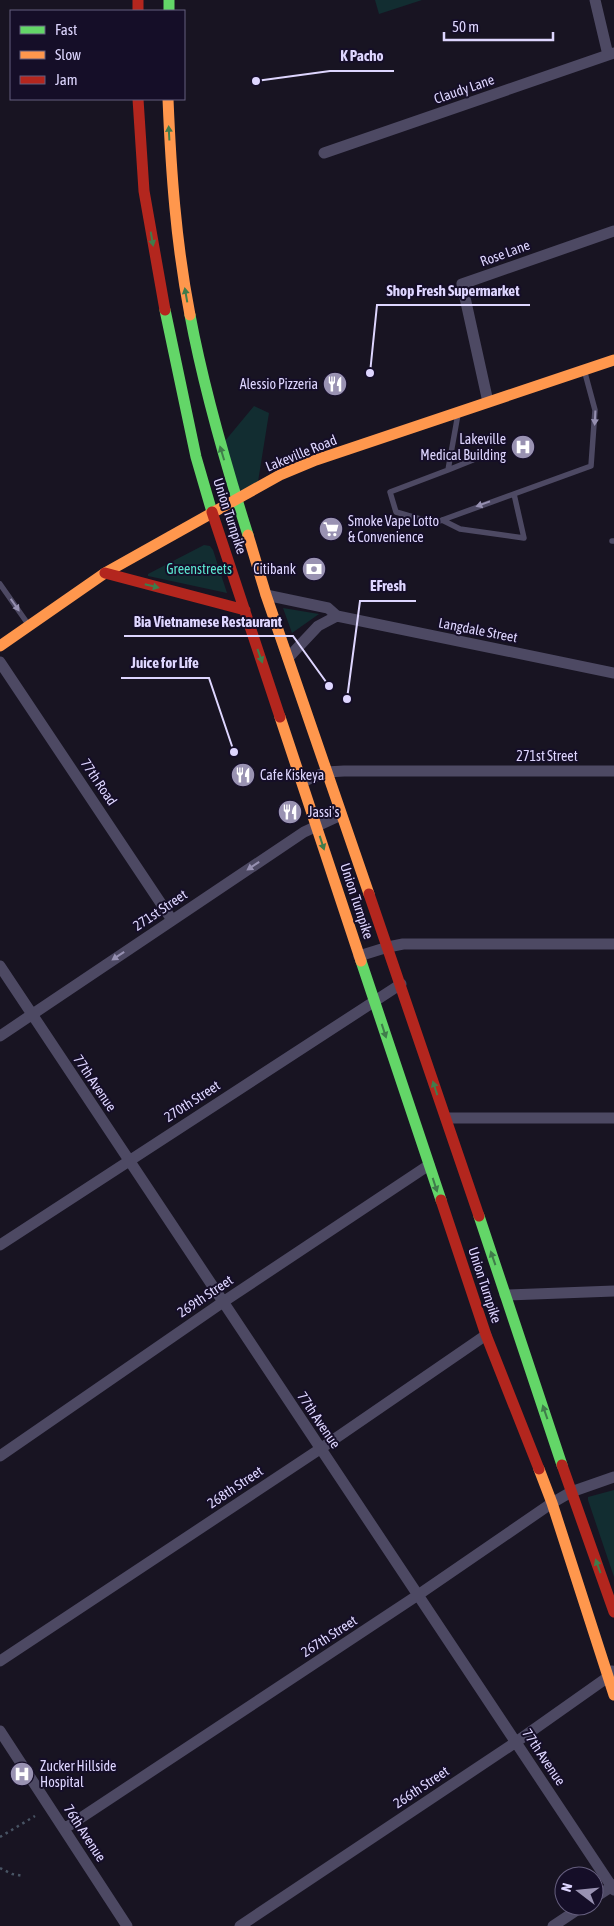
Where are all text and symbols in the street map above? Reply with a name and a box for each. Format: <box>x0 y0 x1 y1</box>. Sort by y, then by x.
legend <box>10 10 185 100</box>
scale bar <box>444 10 553 42</box>
text: 50 m <box>452 18 479 35</box>
text: Fast <box>55 21 77 38</box>
callout: K Pacho <box>330 41 394 71</box>
text: Slow <box>55 46 81 63</box>
text: K Pacho <box>340 47 384 64</box>
text: Jam <box>55 71 78 88</box>
street label: Claudy Lane <box>432 71 496 107</box>
one-way arrow <box>165 125 173 141</box>
one-way arrow <box>149 231 157 247</box>
street label: Rose Lane <box>478 237 532 269</box>
callout: Shop Fresh Supermarket <box>377 275 530 305</box>
text: Shop Fresh Supermarket <box>387 282 520 299</box>
one-way arrow <box>182 286 190 302</box>
restaurant icon: Alessio Pizzeria <box>322 371 348 397</box>
place label: Alessio Pizzeria <box>240 376 318 392</box>
one-way arrow <box>590 410 598 426</box>
street label: Lakeville Road <box>263 431 339 475</box>
place label: Lakeville Medical Building <box>420 431 506 463</box>
hospital icon: Lakeville Medical Building <box>510 434 536 460</box>
one-way arrow <box>218 445 226 460</box>
street label: Union Turnpike <box>210 476 250 556</box>
one-way arrow <box>476 501 491 508</box>
place label: Smoke Vape Lotto & Convenience <box>348 513 439 545</box>
supermarket icon: Smoke Vape Lotto & Convenience <box>318 516 344 542</box>
bank icon: Citibank <box>301 556 327 582</box>
park label: Greenstreets <box>166 561 232 577</box>
place label: Citibank <box>253 561 296 577</box>
callout: EFresh <box>360 571 416 601</box>
text: EFresh <box>370 577 406 594</box>
one-way arrow <box>145 582 160 590</box>
one-way arrow <box>10 598 20 612</box>
callout: Bia Vietnamese Restaurant <box>124 606 293 636</box>
text: Bia Vietnamese Restaurant <box>134 613 283 630</box>
street label: Langdale Street <box>437 614 519 646</box>
callout: Juice for Life <box>121 648 209 678</box>
one-way arrow <box>256 649 264 664</box>
text: Juice for Life <box>130 654 199 671</box>
street label: 271st Street <box>516 748 578 764</box>
street label: 77th Road <box>78 756 120 808</box>
restaurant icon: Cafe Kiskeya <box>230 762 256 788</box>
place label: Cafe Kiskeya <box>260 767 324 783</box>
restaurant icon: Jassi's <box>277 799 303 825</box>
place label: Jassi's <box>308 804 339 820</box>
one-way arrow <box>319 836 327 851</box>
one-way arrow <box>246 861 260 870</box>
street label: Union Turnpike <box>337 861 377 941</box>
street label: 271st Street <box>130 886 190 934</box>
one-way arrow <box>112 951 125 961</box>
one-way arrow <box>380 1024 388 1039</box>
street label: 77th Avenue <box>70 1052 120 1114</box>
street label: 270th Street <box>161 1077 223 1125</box>
one-way arrow <box>431 1080 439 1095</box>
one-way arrow <box>432 1178 440 1193</box>
street label: Union Turnpike <box>465 1245 505 1325</box>
one-way arrow <box>489 1251 496 1266</box>
street label: 269th Street <box>174 1272 236 1320</box>
street label: 77th Avenue <box>294 1389 344 1451</box>
one-way arrow <box>541 1405 548 1420</box>
street label: 268th Street <box>204 1463 266 1511</box>
one-way arrow <box>594 1558 602 1573</box>
street label: 267th Street <box>298 1612 360 1660</box>
street label: 77th Avenue <box>519 1726 569 1788</box>
place label: Zucker Hillside Hospital <box>40 1758 116 1790</box>
hospital icon: Zucker Hillside Hospital <box>9 1761 35 1787</box>
street label: 266th Street <box>390 1763 452 1811</box>
street label: 76th Avenue <box>61 1802 109 1864</box>
north arrow <box>554 1866 604 1916</box>
text: N <box>558 1881 575 1894</box>

